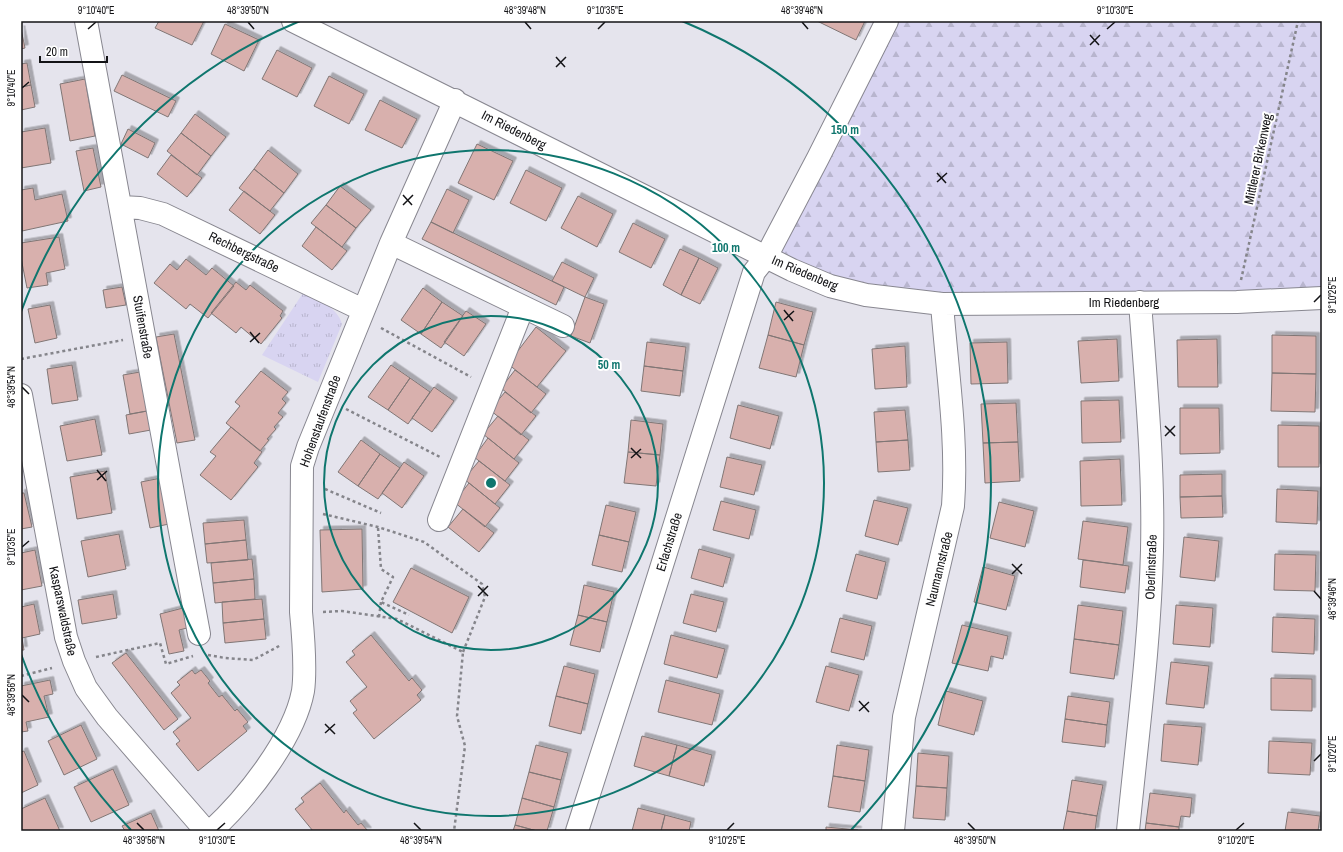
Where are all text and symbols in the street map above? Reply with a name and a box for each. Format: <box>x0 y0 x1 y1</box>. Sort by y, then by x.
text: 9°10'40"E <box>78 4 114 17</box>
text: 48°39'50"N <box>227 4 269 17</box>
text: 48°39'48"N <box>504 4 546 17</box>
text: 9°10'35"E <box>587 4 623 17</box>
text: 48°39'46"N <box>781 4 823 17</box>
text: 9°10'30"E <box>1097 4 1133 17</box>
scale bar <box>40 38 107 64</box>
text: 20 m <box>46 44 68 60</box>
text: 9°10'40"E <box>5 70 18 106</box>
street label: Im Riedenberg <box>479 106 549 154</box>
street label: Mittlerer Birkenweg <box>1240 112 1276 206</box>
text: 150 m <box>831 122 859 138</box>
street label: Rechbergstraße <box>206 228 282 276</box>
text: 100 m <box>712 240 740 256</box>
street label: Im Riedenberg <box>769 251 841 295</box>
text: 9°10'25"E <box>1326 277 1339 313</box>
street label: Stuifenstraße <box>129 294 157 360</box>
street label: Im Riedenberg <box>1089 294 1159 311</box>
text: 50 m <box>598 357 620 373</box>
text: 48°39'54"N <box>5 366 18 408</box>
street label: Hohenstaufenstraße <box>295 373 345 469</box>
centre of rings <box>484 476 498 490</box>
street label: Erlachstraße <box>652 511 686 573</box>
text: 9°10'35"E <box>5 529 18 565</box>
street label: Naumannstraße <box>922 530 957 608</box>
street label: Oberlinstraße <box>1141 534 1161 600</box>
street label: Kasparswaldstraße <box>45 565 81 657</box>
text: 48°39'46"N <box>1326 578 1339 620</box>
text: 48°39'56"N <box>5 674 18 716</box>
text: 9°10'20"E <box>1326 736 1339 772</box>
text: 48°39'56"N <box>123 834 165 847</box>
text: 9°10'30"E <box>199 834 235 847</box>
text: 48°39'54"N <box>400 834 442 847</box>
text: 9°10'25"E <box>709 834 745 847</box>
text: 48°39'50"N <box>954 834 996 847</box>
text: 9°10'20"E <box>1218 834 1254 847</box>

